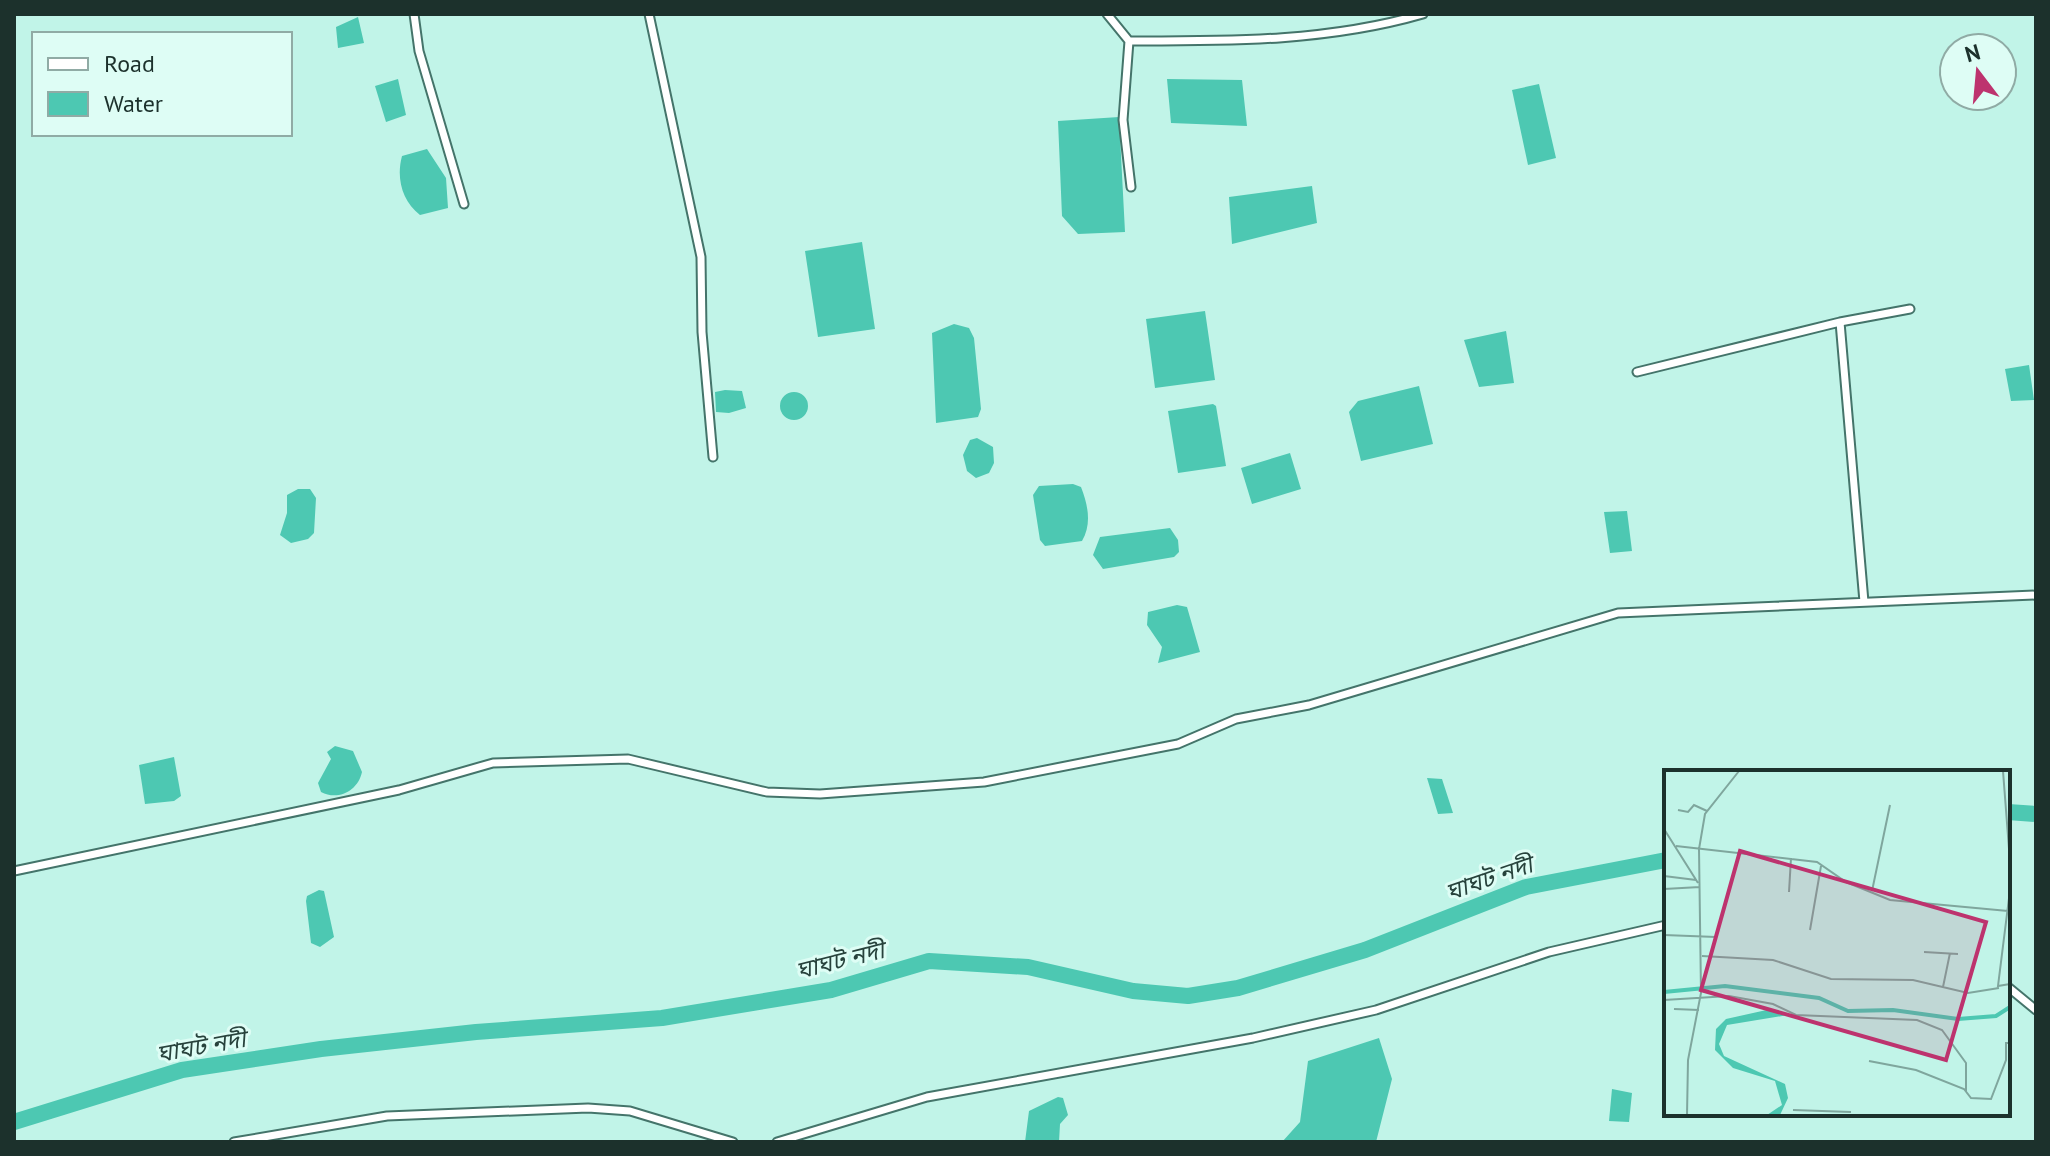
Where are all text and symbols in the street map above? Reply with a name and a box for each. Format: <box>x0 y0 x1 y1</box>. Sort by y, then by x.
legend <box>32 32 292 136</box>
north arrow <box>1938 32 2018 112</box>
text: N <box>1962 37 1983 68</box>
text: Road <box>104 48 155 79</box>
text: Water <box>104 88 163 119</box>
inset map <box>1664 770 2010 1116</box>
water label: ঘাঘট নদী <box>1441 847 1541 907</box>
water label: ঘাঘট নদী <box>793 933 892 986</box>
water label: ঘাঘট নদী <box>154 1022 252 1069</box>

